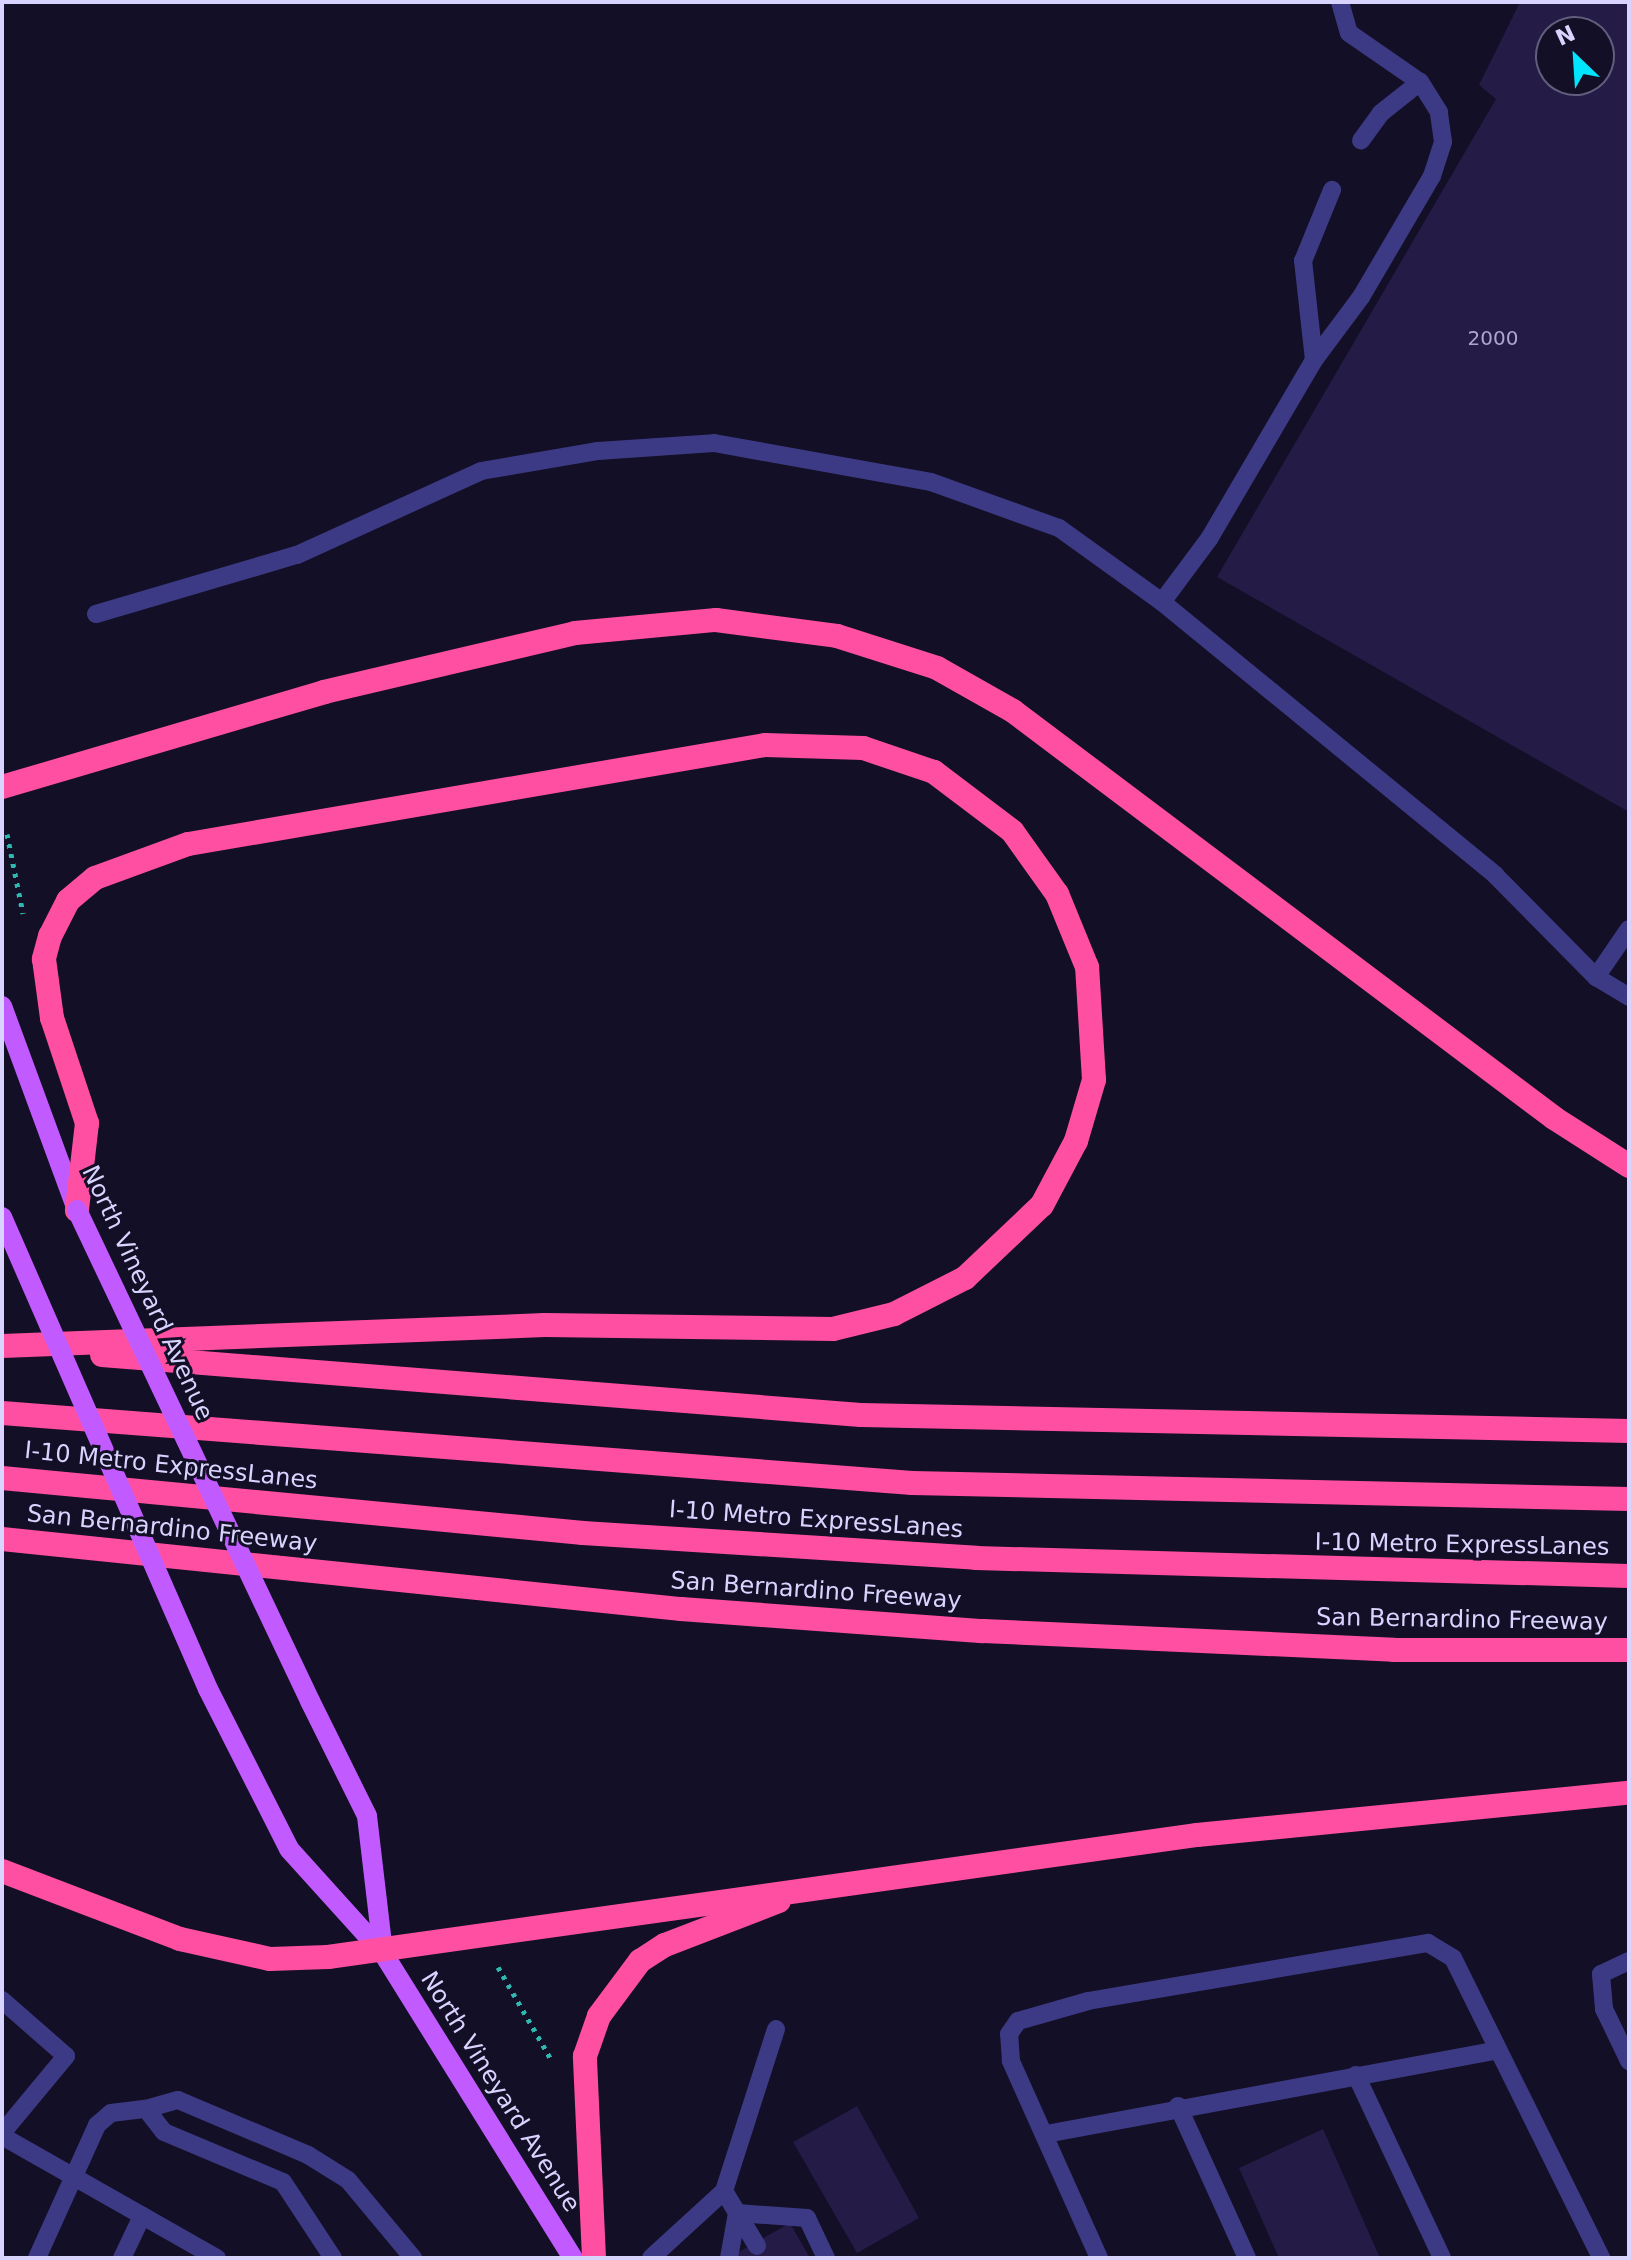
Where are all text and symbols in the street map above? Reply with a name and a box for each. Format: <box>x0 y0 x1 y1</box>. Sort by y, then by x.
north arrow <box>1535 16 1615 96</box>
text: N <box>1552 20 1579 51</box>
house number: 2000 <box>1468 326 1518 350</box>
street label: North Vineyard Avenue <box>75 1161 219 1425</box>
street label: I-10 Metro ExpressLanes <box>23 1436 319 1496</box>
street label: I-10 Metro ExpressLanes <box>668 1495 964 1545</box>
street label: San Bernardino Freeway <box>25 1499 319 1559</box>
street label: I-10 Metro ExpressLanes <box>1314 1528 1610 1562</box>
street label: San Bernardino Freeway <box>669 1566 963 1616</box>
street label: San Bernardino Freeway <box>1316 1603 1608 1637</box>
street label: North Vineyard Avenue <box>414 1967 586 2217</box>

